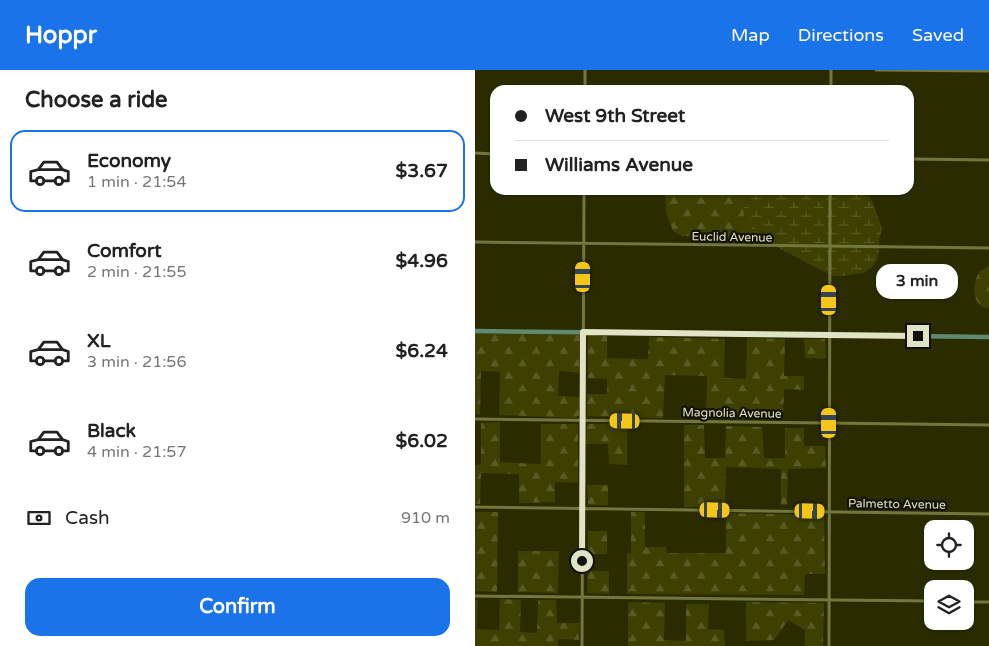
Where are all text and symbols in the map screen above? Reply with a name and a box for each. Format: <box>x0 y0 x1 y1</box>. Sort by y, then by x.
text: Hoppr <box>25 21 97 50</box>
text: Map <box>731 24 770 46</box>
text: Directions <box>798 24 884 46</box>
text: Saved <box>912 24 964 46</box>
text: Choose a ride <box>25 87 168 113</box>
text: West 9th Street <box>545 105 685 127</box>
icon: car <box>27 149 72 194</box>
text: Economy <box>87 150 171 172</box>
text: Williams Avenue <box>545 154 693 176</box>
text: $3.67 <box>396 160 448 182</box>
text: 1 min · 21:54 <box>87 172 186 192</box>
street label: Euclid Avenue <box>691 229 773 245</box>
icon: car <box>27 239 72 284</box>
text: Comfort <box>87 240 161 262</box>
text: $4.96 <box>396 250 448 272</box>
text: 2 min · 21:55 <box>87 262 186 282</box>
car <box>575 262 590 292</box>
callout: 3 min <box>877 264 959 298</box>
text: 3 min <box>896 271 938 291</box>
car <box>821 285 836 315</box>
route end <box>907 325 929 347</box>
icon: car <box>27 329 72 374</box>
text: XL <box>87 330 111 352</box>
text: $6.24 <box>396 340 448 362</box>
text: 3 min · 21:56 <box>87 352 186 372</box>
street label: Magnolia Avenue <box>682 405 782 421</box>
car <box>821 408 836 438</box>
car <box>609 413 640 429</box>
icon: car <box>27 419 72 464</box>
text: Black <box>87 420 136 442</box>
text: $6.02 <box>396 430 448 452</box>
text: 4 min · 21:57 <box>87 442 186 462</box>
street label: Palmetto Avenue <box>848 496 946 512</box>
car <box>699 502 730 518</box>
car <box>794 503 825 519</box>
icon: cash <box>25 504 53 532</box>
text: Cash <box>65 507 110 529</box>
text: 910 m <box>401 508 450 528</box>
map controls <box>924 520 974 630</box>
button: locate <box>924 520 974 570</box>
route start <box>571 550 593 572</box>
button: Confirm <box>25 578 450 636</box>
button: layers <box>924 580 974 630</box>

